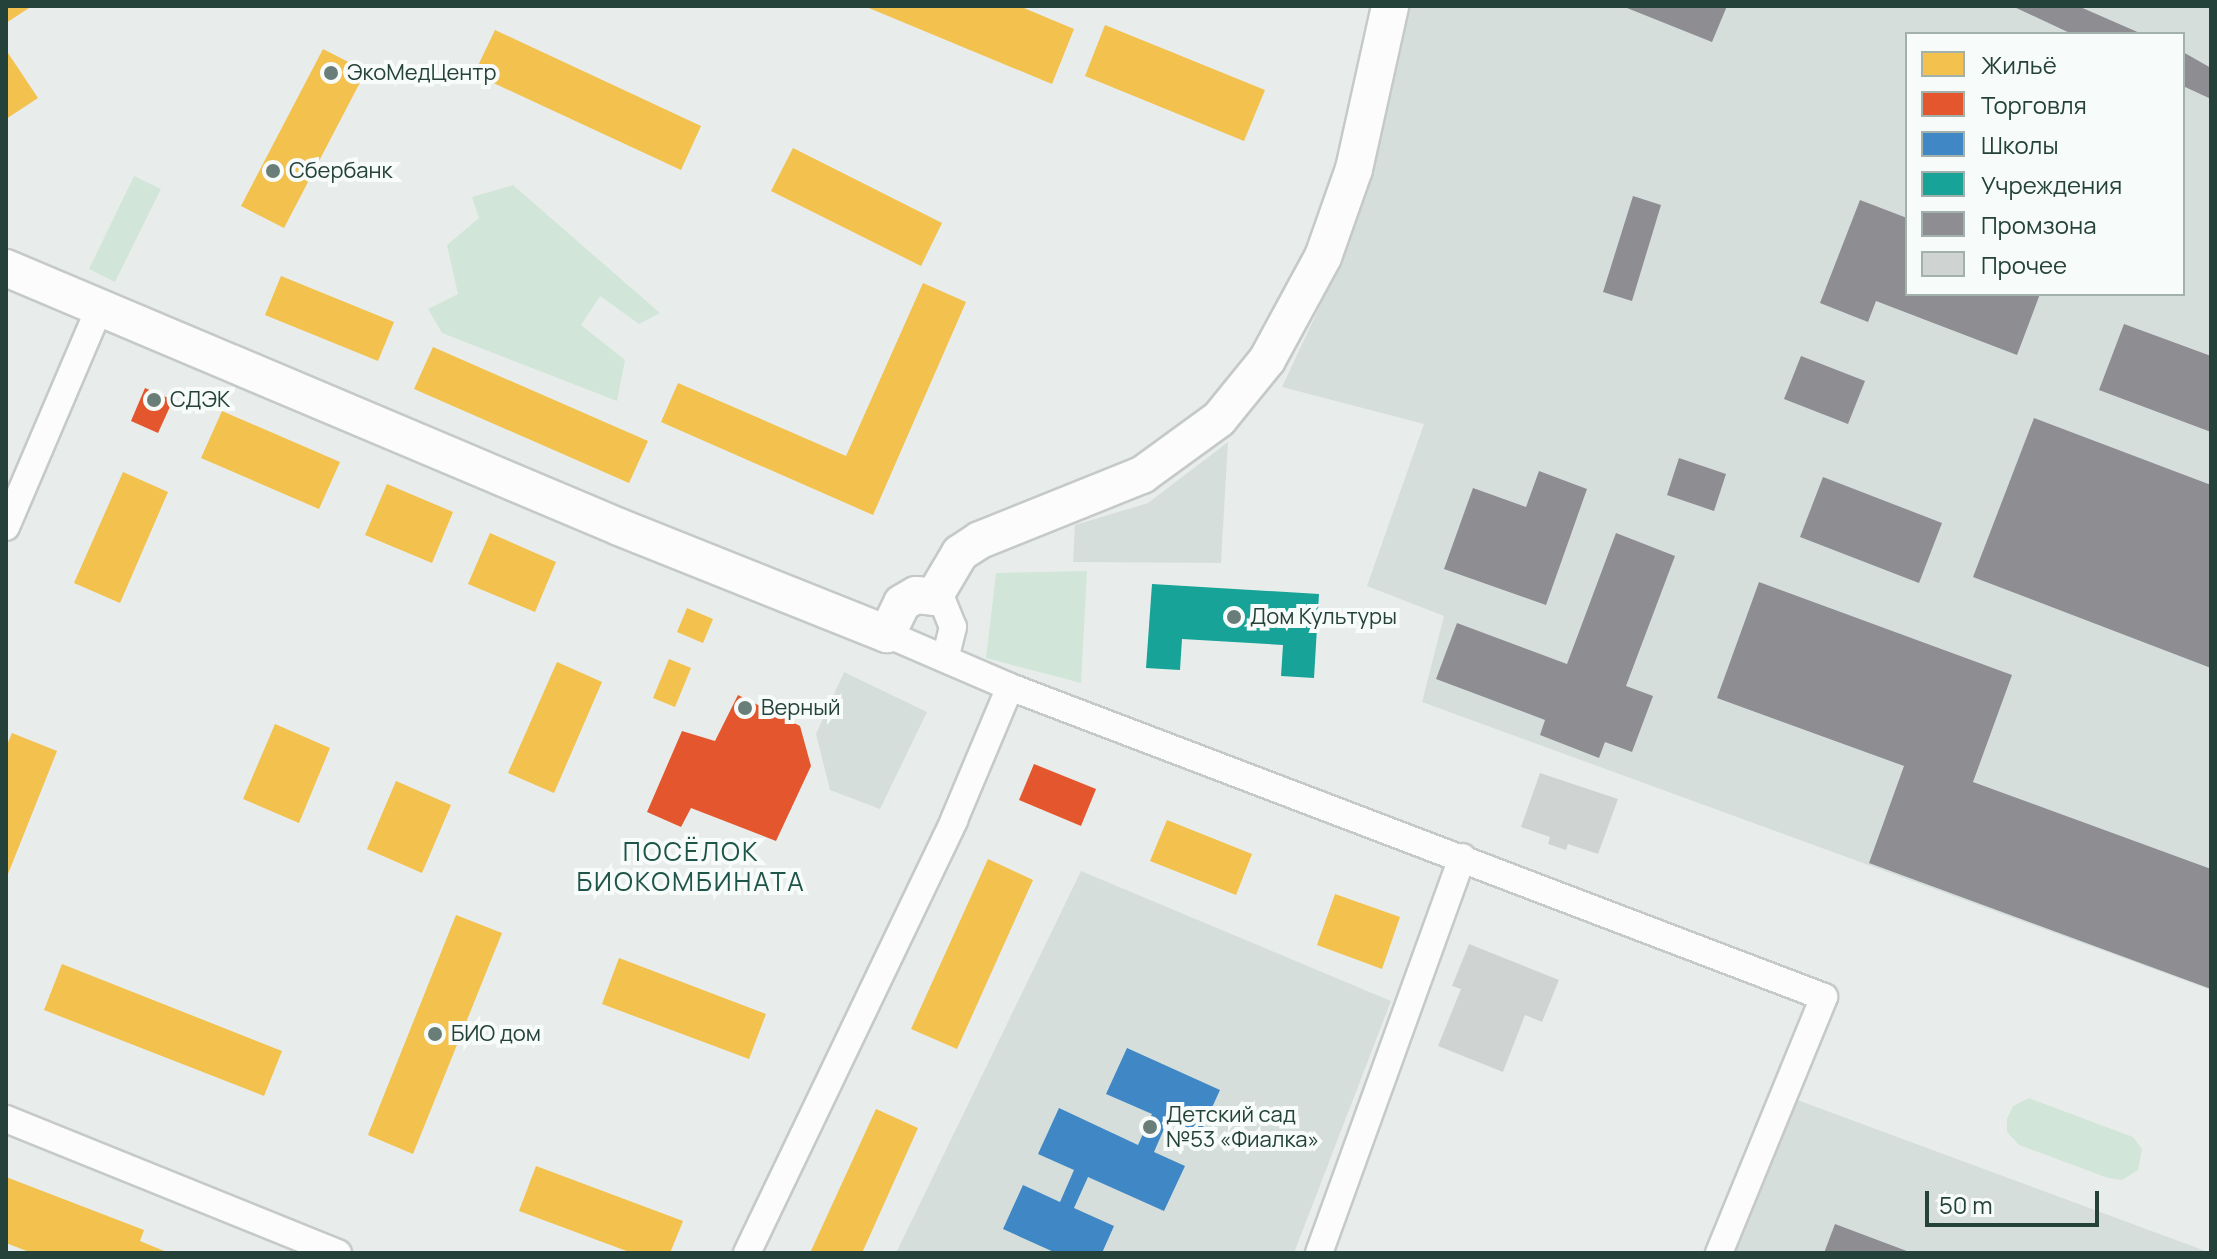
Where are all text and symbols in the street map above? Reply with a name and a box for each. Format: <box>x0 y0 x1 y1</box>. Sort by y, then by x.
legend <box>1905 32 2185 296</box>
text: Жильё <box>1981 48 2057 81</box>
place label: ЭкоМедЦентр <box>347 60 496 86</box>
marker: ЭкоМедЦентр <box>322 64 340 82</box>
text: Торговля <box>1981 88 2087 121</box>
text: Школы <box>1981 128 2059 161</box>
place label: Сбербанк <box>289 158 392 184</box>
marker: Сбербанк <box>264 162 282 180</box>
text: Учреждения <box>1981 168 2122 201</box>
text: Промзона <box>1981 208 2096 241</box>
text: Прочее <box>1981 248 2067 281</box>
place label: СДЭК <box>170 387 230 413</box>
marker: СДЭК <box>145 391 163 409</box>
place label: Дом Культуры <box>1250 604 1397 630</box>
marker: Дом Культуры <box>1225 608 1243 626</box>
place label: Верный <box>761 695 841 721</box>
marker: Верный <box>736 699 754 717</box>
district label: ПОСЁЛОК БИОКОМБИНАТА <box>576 836 806 898</box>
place label: БИО дом <box>451 1021 541 1047</box>
marker: БИО дом <box>426 1025 444 1043</box>
place label: Детский сад №53 «Фиалка» <box>1166 1101 1319 1152</box>
marker: Детский сад №53 «Фиалка» <box>1141 1118 1159 1136</box>
scale bar <box>1929 1175 2103 1225</box>
text: 50 m <box>1939 1188 1993 1221</box>

